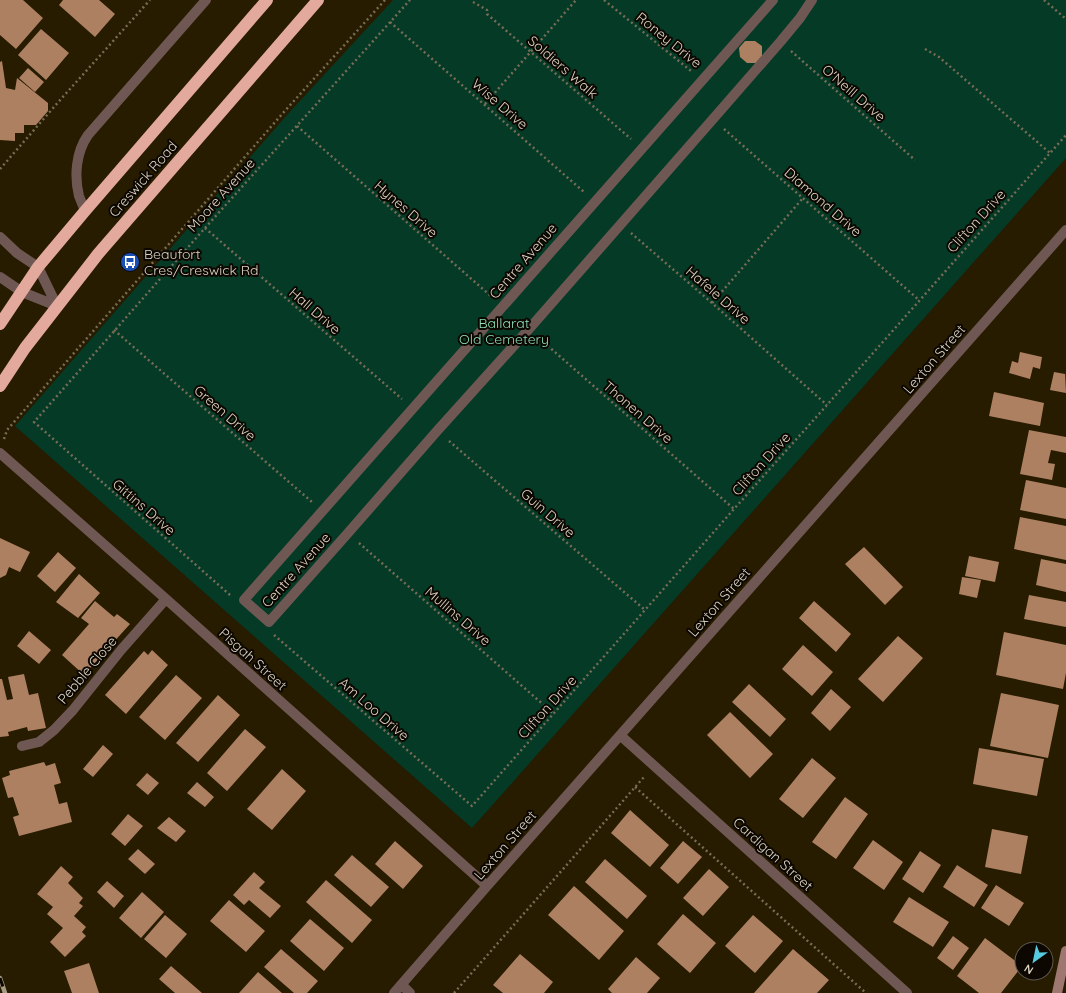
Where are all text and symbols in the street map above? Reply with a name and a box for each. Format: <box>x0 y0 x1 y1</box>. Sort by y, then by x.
street label: Roney Drive <box>633 8 705 72</box>
street label: Soldiers Walk <box>524 32 602 102</box>
street label: O'Neill Drive <box>818 60 890 126</box>
street label: Wise Drive <box>468 75 532 133</box>
street label: Creswick Road <box>105 137 181 221</box>
street label: Moore Avenue <box>183 154 259 236</box>
street label: Diamond Drive <box>781 163 866 241</box>
street label: Hynes Drive <box>371 177 441 241</box>
street label: Clifton Drive <box>943 185 1009 256</box>
street label: Centre Avenue <box>485 219 561 303</box>
place label: Beaufort Cres/Creswick Rd <box>144 245 259 279</box>
bus stop icon: Beaufort Cres/Creswick Rd <box>119 251 141 273</box>
street label: Hafele Drive <box>682 262 754 328</box>
street label: Hall Drive <box>285 284 345 338</box>
park label: Ballarat Old Cemetery <box>459 314 549 348</box>
street label: Lexton Street <box>899 320 969 397</box>
street label: Thonen Drive <box>599 377 677 447</box>
street label: Green Drive <box>190 381 260 445</box>
street label: Clifton Drive <box>728 428 794 499</box>
street label: Gittins Drive <box>109 475 179 539</box>
street label: Guin Drive <box>517 484 579 542</box>
street label: Centre Avenue <box>258 529 334 611</box>
street label: Lexton Street <box>684 563 754 640</box>
street label: Mullins Drive <box>421 583 495 649</box>
street label: Pisgah Street <box>215 624 291 694</box>
street label: Pebble Close <box>53 632 121 708</box>
street label: Clifton Drive <box>514 671 580 742</box>
street label: Am Loo Drive <box>335 673 413 745</box>
street label: Lexton Street <box>470 806 540 883</box>
street label: Cardigan Street <box>729 813 817 895</box>
north arrow <box>1014 941 1054 981</box>
text: N <box>1021 961 1036 977</box>

